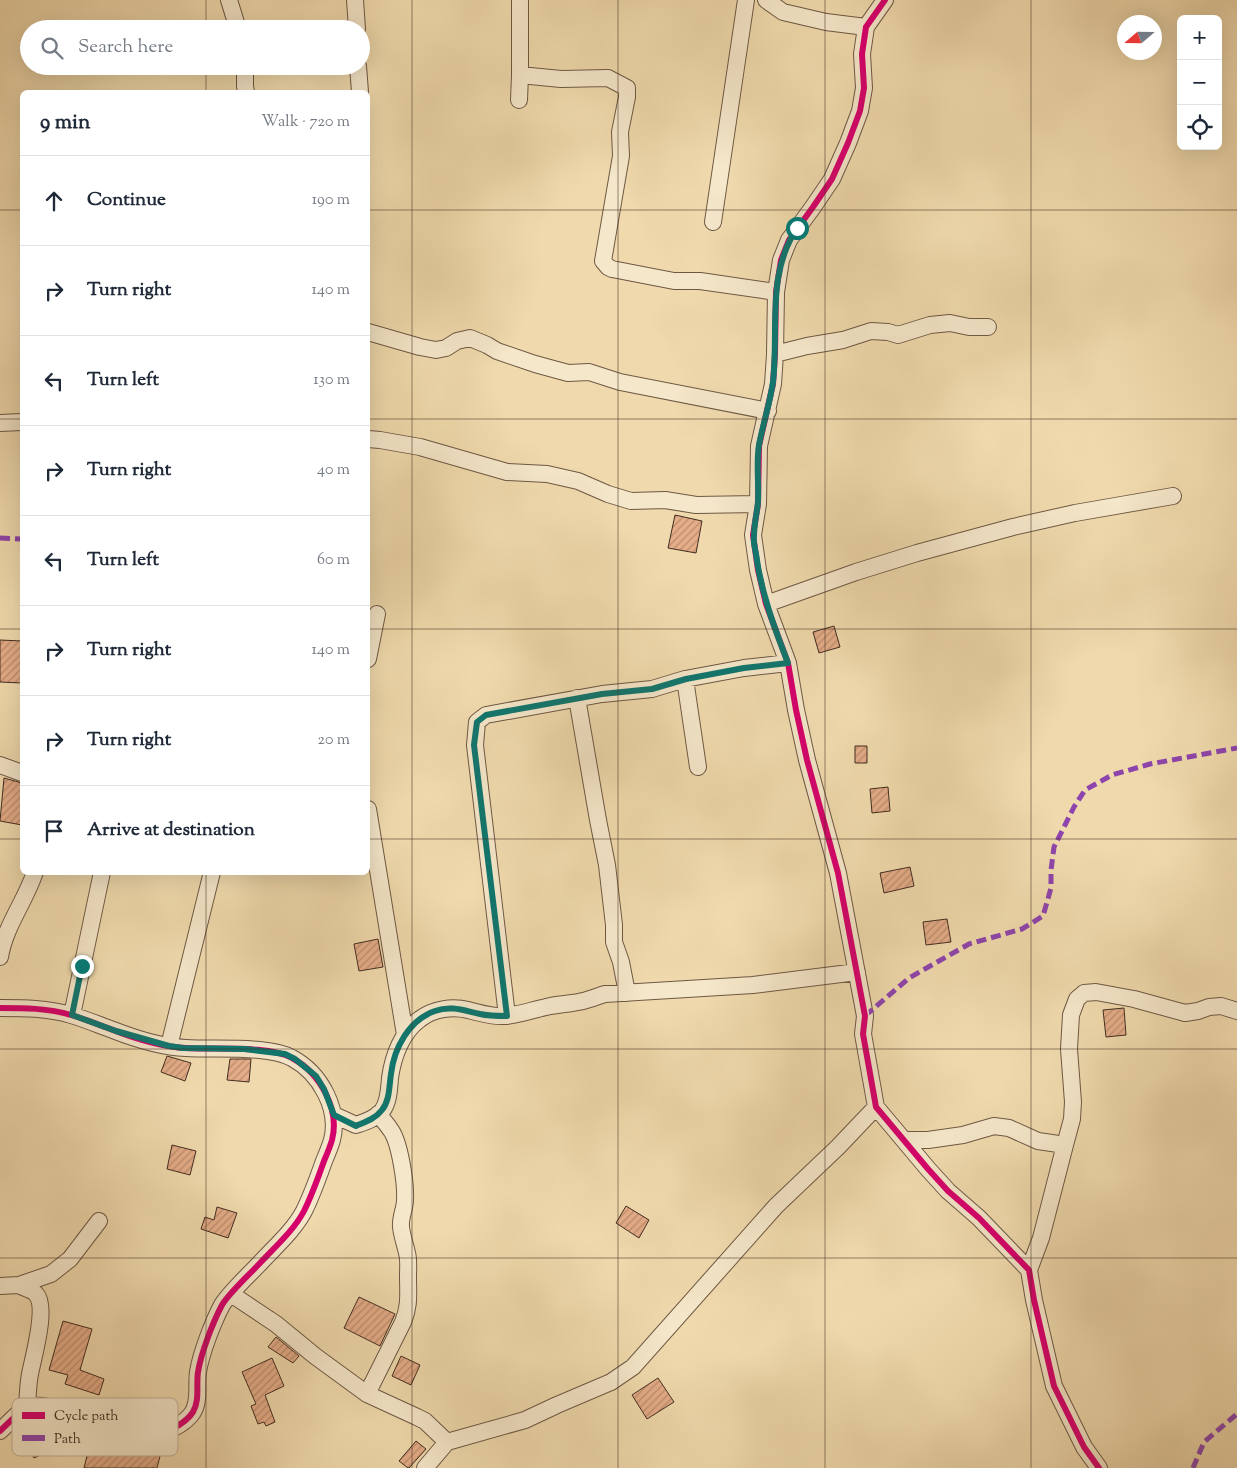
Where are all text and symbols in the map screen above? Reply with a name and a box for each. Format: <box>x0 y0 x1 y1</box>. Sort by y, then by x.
north arrow <box>1117 15 1162 60</box>
map controls <box>1177 15 1222 150</box>
button: + <box>1177 15 1222 60</box>
search box <box>20 20 370 75</box>
icon: search <box>38 34 66 62</box>
text: Search here <box>78 34 173 61</box>
button: − <box>1177 60 1222 105</box>
button: locate <box>1177 105 1222 150</box>
text: 9 min <box>40 108 90 138</box>
text: Walk · 720 m <box>261 111 350 134</box>
icon: ahead <box>40 187 68 215</box>
text: Continue <box>87 187 166 214</box>
text: 190 m <box>312 189 350 212</box>
route start <box>786 217 809 240</box>
icon: right <box>40 277 68 305</box>
text: Turn right <box>87 277 171 304</box>
text: 140 m <box>312 279 350 302</box>
icon: left <box>40 367 68 395</box>
text: Turn left <box>87 367 159 394</box>
text: 130 m <box>313 369 350 392</box>
icon: right <box>40 457 68 485</box>
text: Turn right <box>87 457 171 484</box>
text: 40 m <box>317 459 350 482</box>
icon: left <box>40 547 68 575</box>
text: Turn left <box>87 547 159 574</box>
text: 60 m <box>317 549 350 572</box>
icon: right <box>40 637 68 665</box>
text: Turn right <box>87 637 171 664</box>
text: 140 m <box>312 639 350 662</box>
icon: right <box>40 727 68 755</box>
text: Turn right <box>87 727 171 754</box>
text: 20 m <box>317 729 350 752</box>
icon: arrive <box>40 817 68 845</box>
text: Arrive at destination <box>87 817 255 844</box>
route end <box>71 955 94 978</box>
legend <box>12 1398 178 1456</box>
text: Cycle path <box>54 1407 118 1427</box>
text: Path <box>54 1430 81 1450</box>

